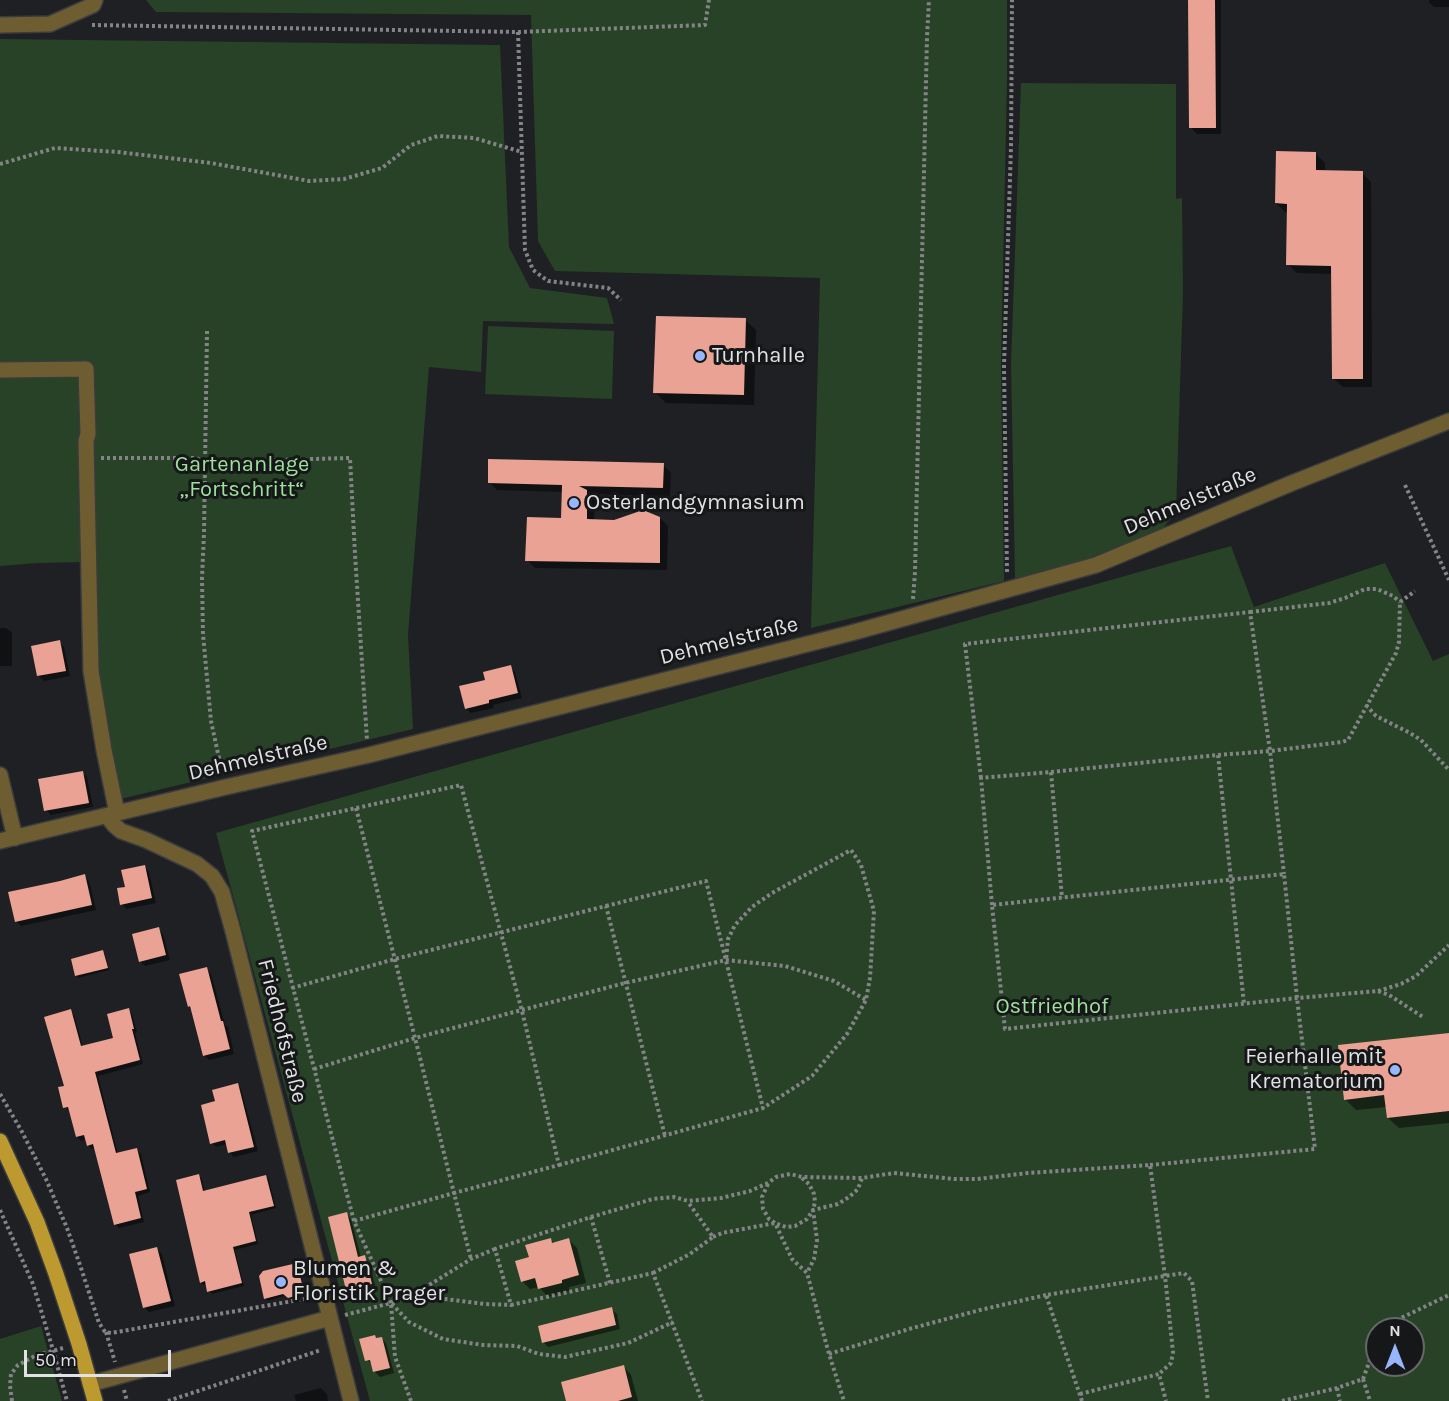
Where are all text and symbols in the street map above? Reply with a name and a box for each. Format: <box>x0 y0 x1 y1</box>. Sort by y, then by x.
place label: Turnhalle <box>712 343 805 369</box>
marker: Turnhalle <box>693 349 707 363</box>
park label: Gartenanlage „Fortschritt“ <box>175 452 309 504</box>
street label: Dehmelstraße <box>1120 461 1260 541</box>
place label: Osterlandgymnasium <box>586 490 805 516</box>
marker: Osterlandgymnasium <box>567 496 581 510</box>
street label: Dehmelstraße <box>657 611 801 671</box>
street label: Dehmelstraße <box>186 729 330 787</box>
street label: Friedhofstraße <box>251 956 313 1106</box>
park label: Ostfriedhof <box>995 994 1109 1020</box>
place label: Feierhalle mit Krematorium <box>1245 1044 1383 1096</box>
marker: Feierhalle mit Krematorium <box>1388 1063 1402 1077</box>
place label: Blumen & Floristik Prager <box>293 1256 445 1308</box>
marker: Blumen & Floristik Prager <box>274 1275 288 1289</box>
north arrow <box>1365 1317 1425 1377</box>
text: N <box>1389 1321 1401 1340</box>
scale bar <box>27 1338 174 1376</box>
text: 50 m <box>35 1349 77 1371</box>

